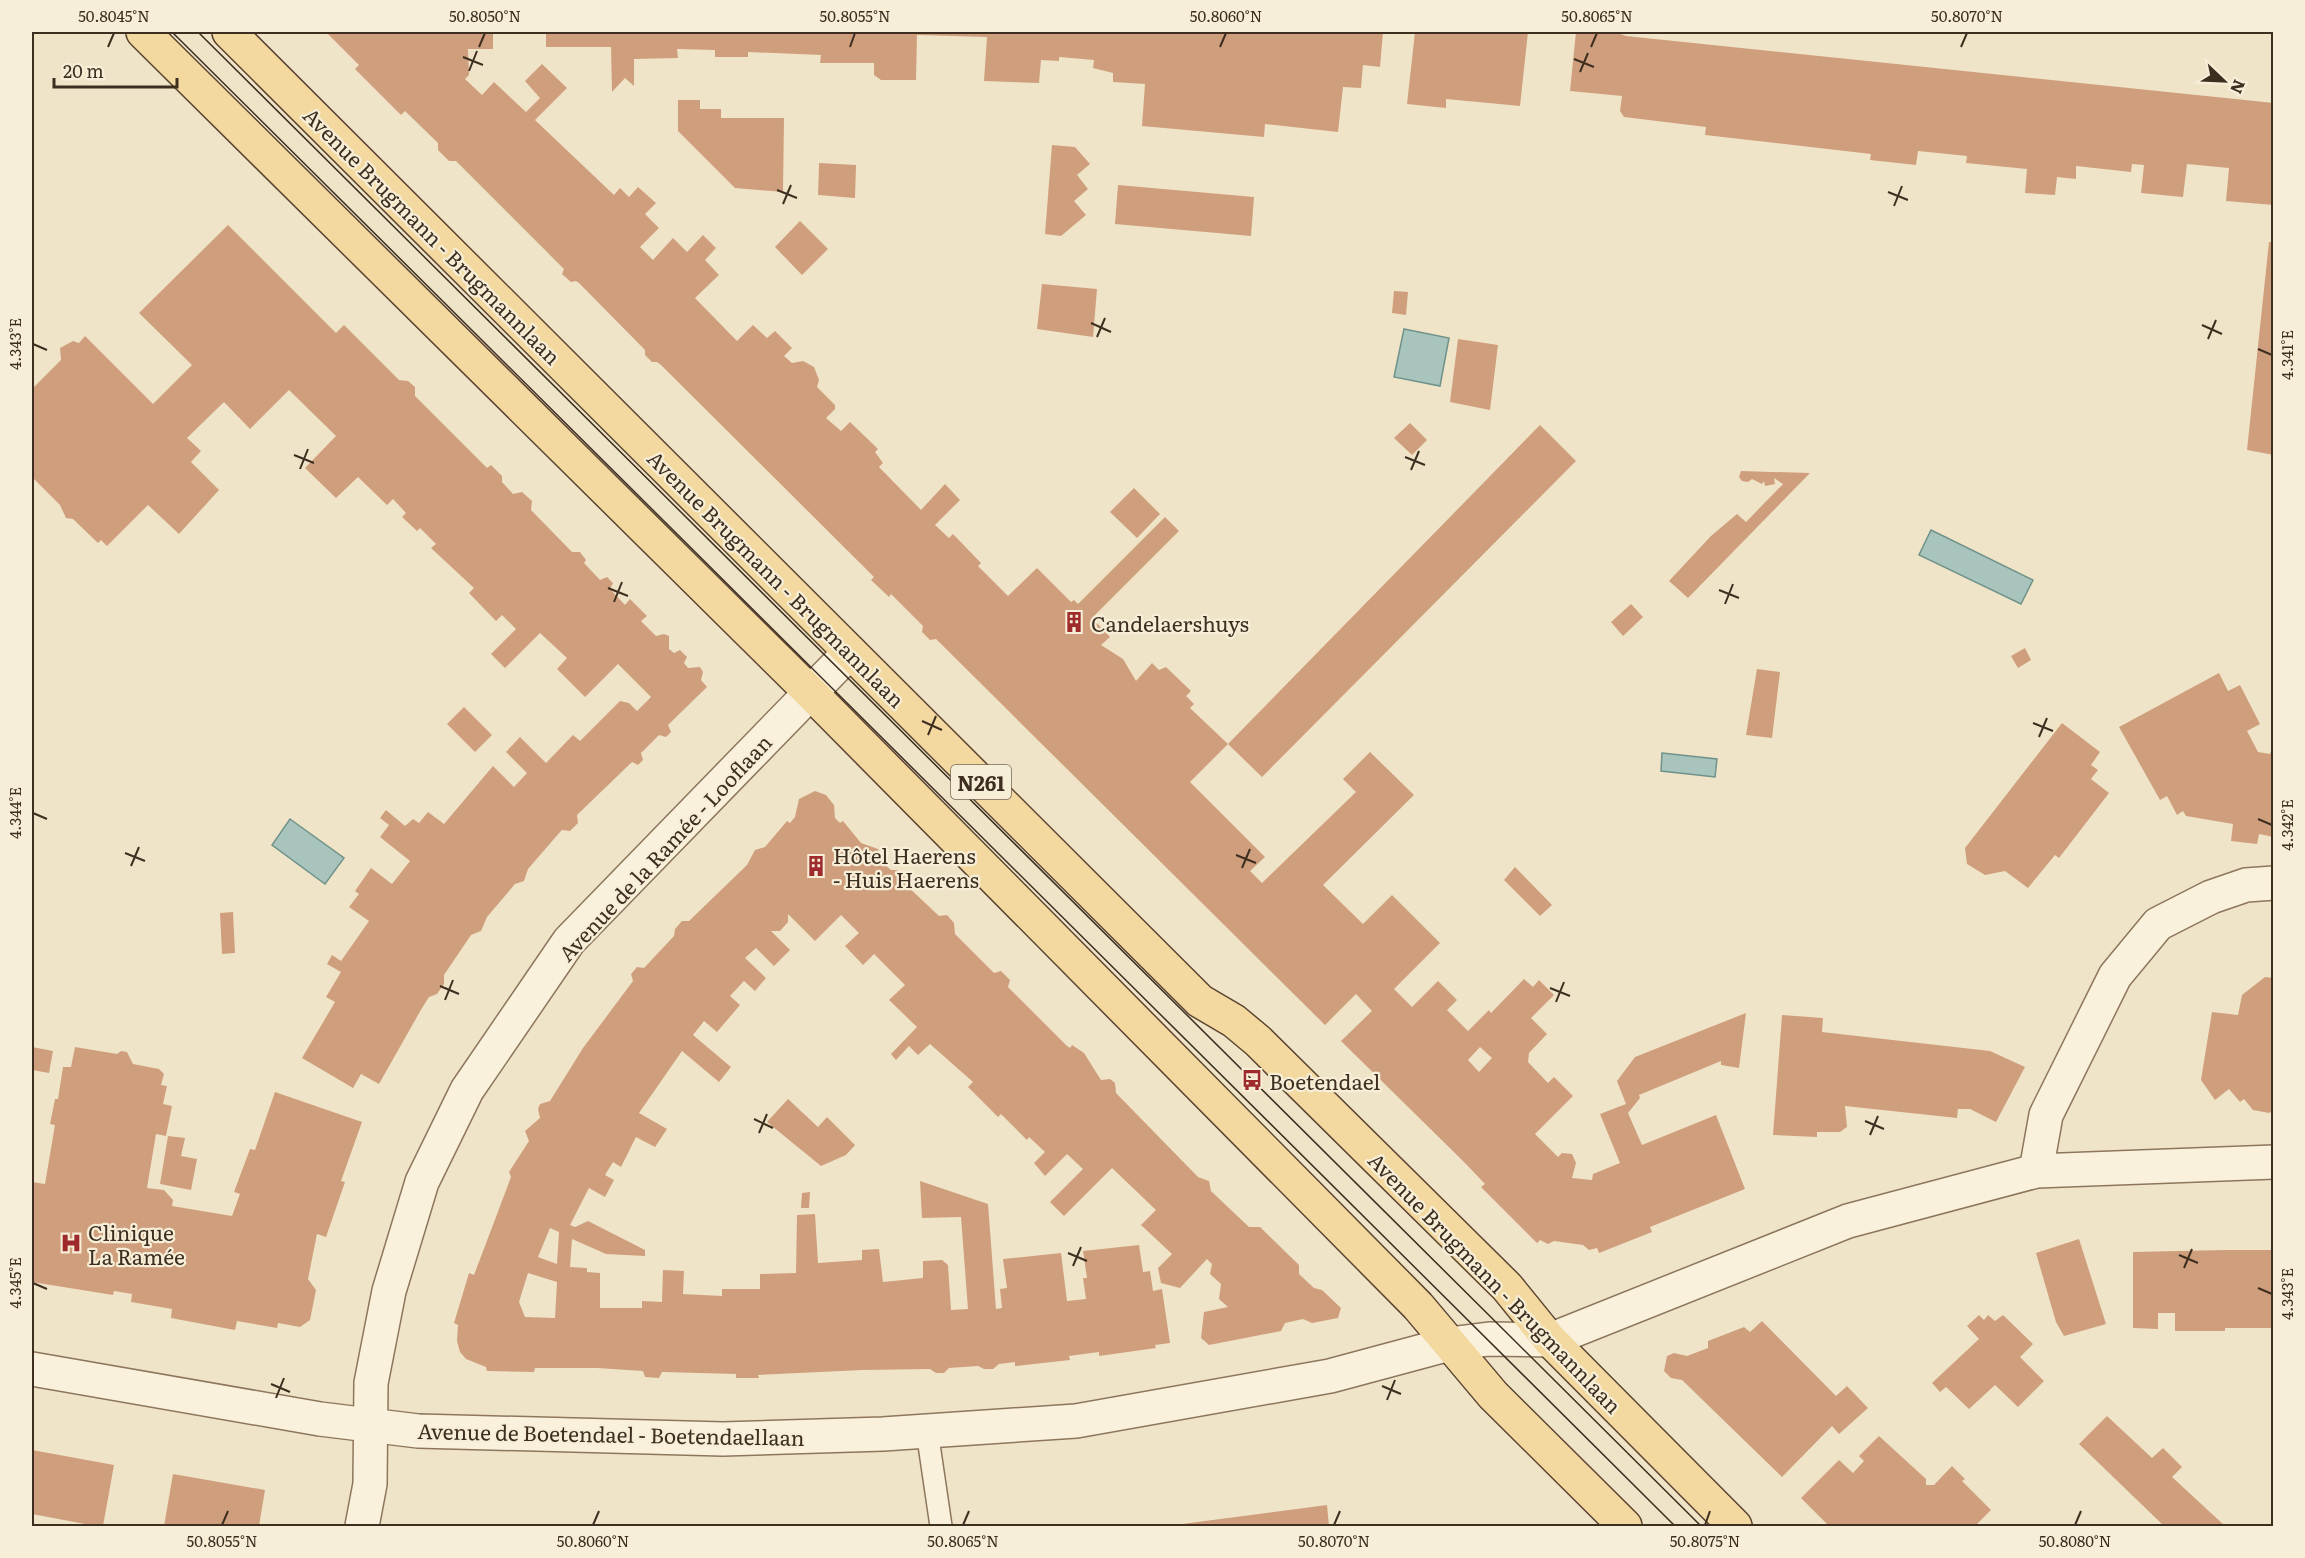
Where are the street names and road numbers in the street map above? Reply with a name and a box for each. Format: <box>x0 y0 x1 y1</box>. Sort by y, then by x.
street label: Avenue Brugmann - Brugmannlaan <box>297 99 569 371</box>
street label: Avenue Brugmann - Brugmannlaan <box>641 442 913 714</box>
street label: Avenue de la Ramée - Looflaan <box>550 727 778 967</box>
road number: N261 <box>951 765 1011 799</box>
street label: Avenue Brugmann - Brugmannlaan <box>1362 1144 1630 1420</box>
street label: Avenue de Boetendael - Boetendaellaan <box>417 1414 805 1452</box>

